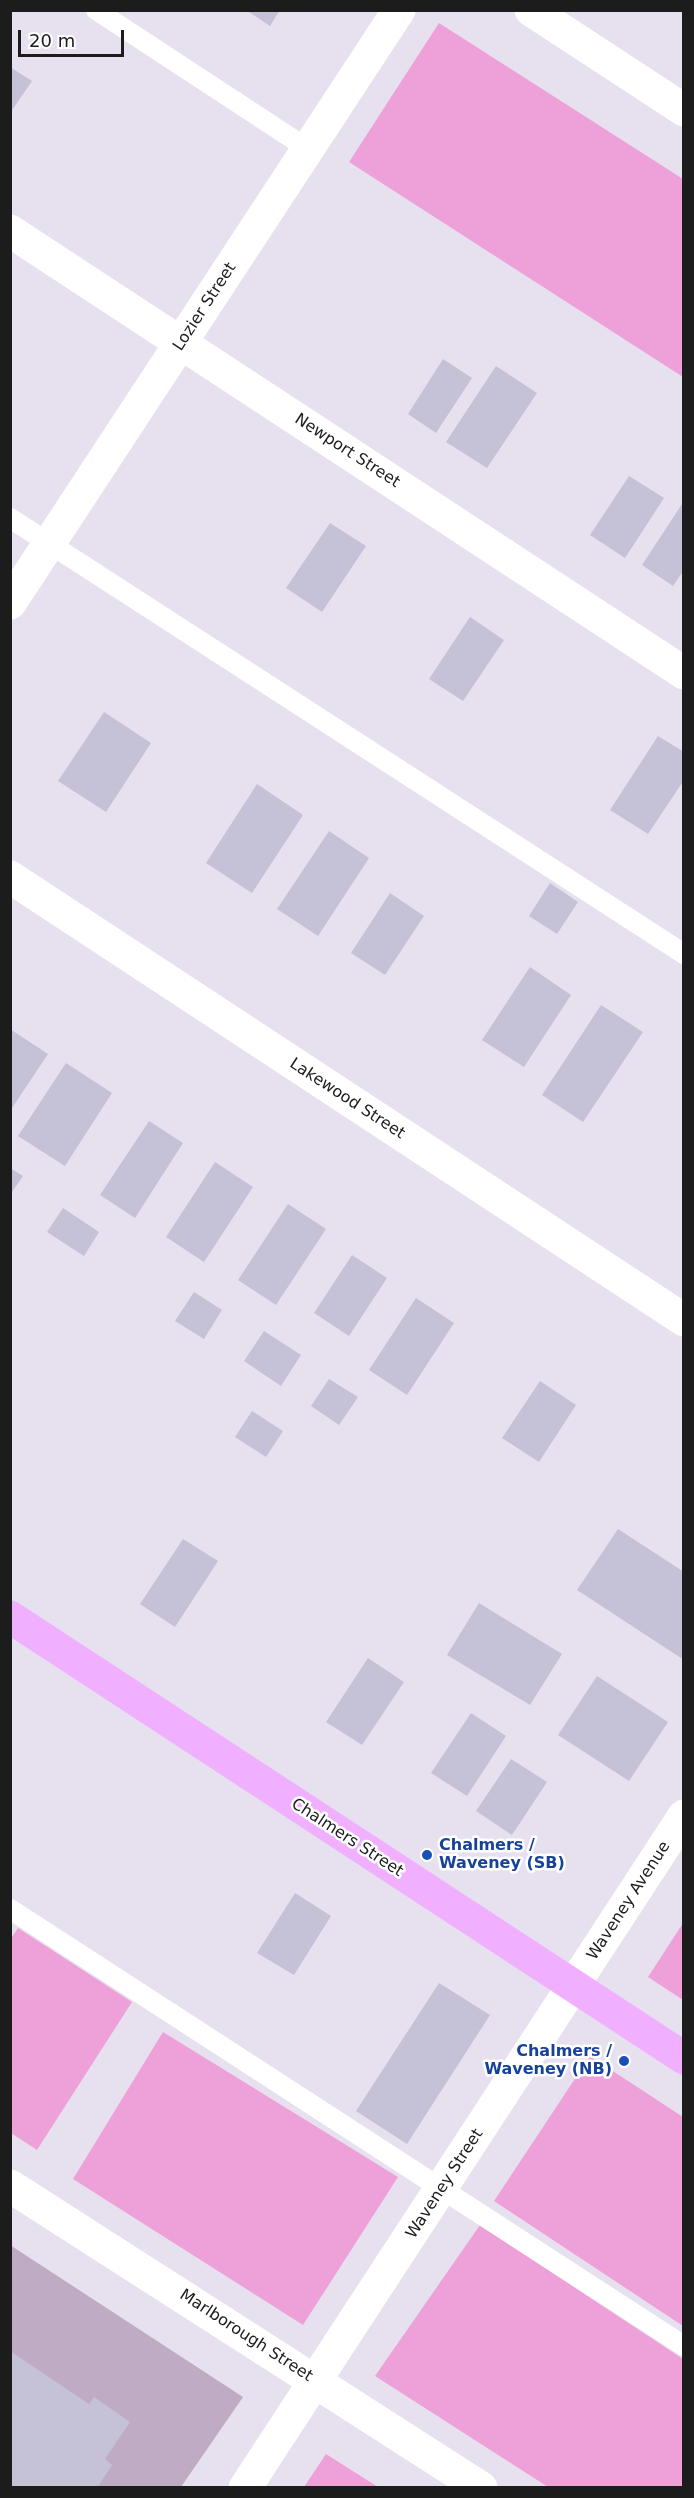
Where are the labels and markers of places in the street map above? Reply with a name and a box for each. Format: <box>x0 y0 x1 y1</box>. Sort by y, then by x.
place label: Chalmers / Waveney (SB) <box>439 1836 565 1874</box>
marker: Chalmers / Waveney (SB) <box>420 1848 434 1862</box>
place label: Chalmers / Waveney (NB) <box>484 2042 612 2080</box>
marker: Chalmers / Waveney (NB) <box>617 2054 631 2068</box>

